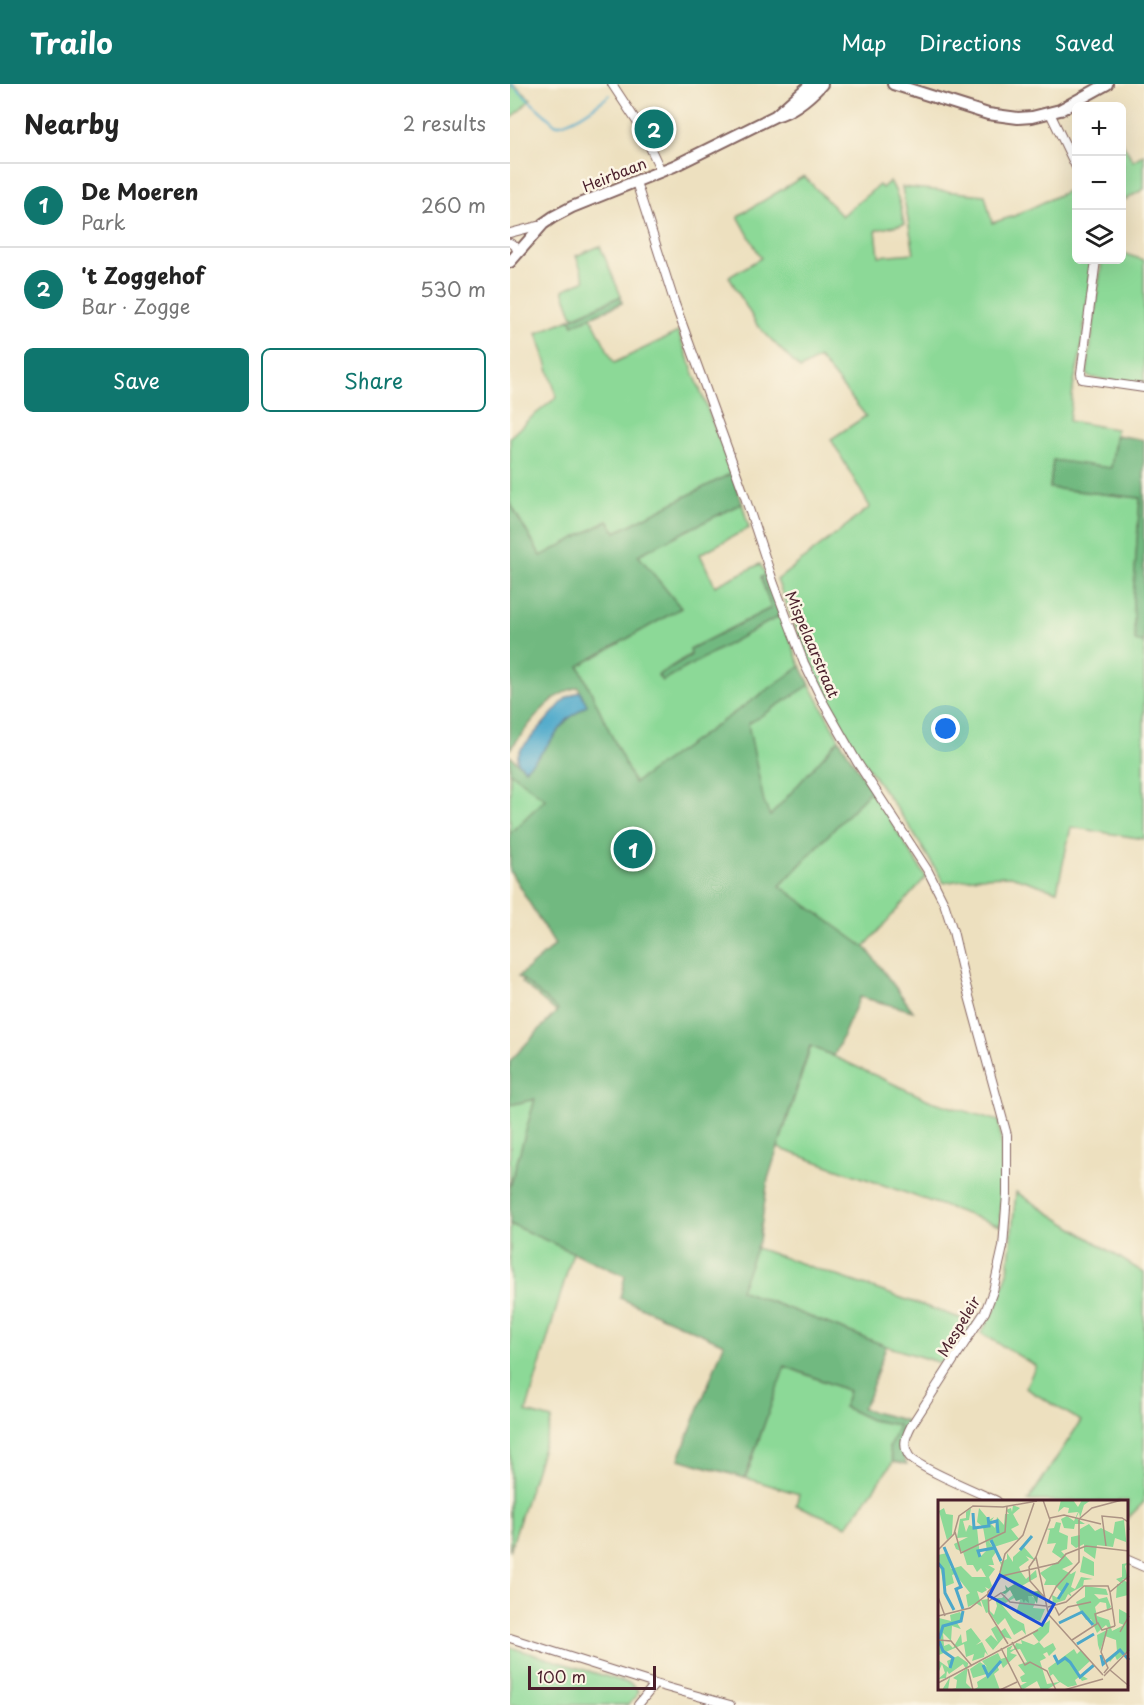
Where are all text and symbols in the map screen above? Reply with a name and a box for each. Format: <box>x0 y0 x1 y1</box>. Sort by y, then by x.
text: Trailo <box>30 21 113 64</box>
text: Map <box>841 26 886 58</box>
text: Directions <box>919 26 1021 58</box>
text: Saved <box>1054 26 1114 58</box>
map controls <box>1072 102 1126 264</box>
button: + <box>1072 102 1126 156</box>
text: Nearby <box>24 104 119 143</box>
pin: 2 <box>634 106 674 152</box>
text: 2 results <box>403 108 486 138</box>
street label: Heirbaan <box>579 151 649 197</box>
button: − <box>1072 156 1126 210</box>
text: De Moeren <box>81 174 199 207</box>
text: 1 <box>39 190 48 220</box>
text: 260 m <box>421 190 486 220</box>
text: Park <box>81 207 126 237</box>
button: layers <box>1072 210 1126 264</box>
text: 't Zoggehof <box>81 258 205 291</box>
text: 2 <box>36 274 51 304</box>
text: 530 m <box>420 274 486 304</box>
text: Bar · Zogge <box>81 291 190 321</box>
button: Save <box>24 348 249 412</box>
button: Share <box>261 348 486 412</box>
street label: Mispelaarstraat <box>780 587 846 701</box>
your location <box>931 714 960 743</box>
pin: 1 <box>614 826 652 872</box>
street label: Mespeleir <box>931 1291 985 1361</box>
inset map <box>938 1500 1129 1690</box>
scale bar <box>528 1663 656 1690</box>
text: 100 m <box>537 1664 586 1688</box>

